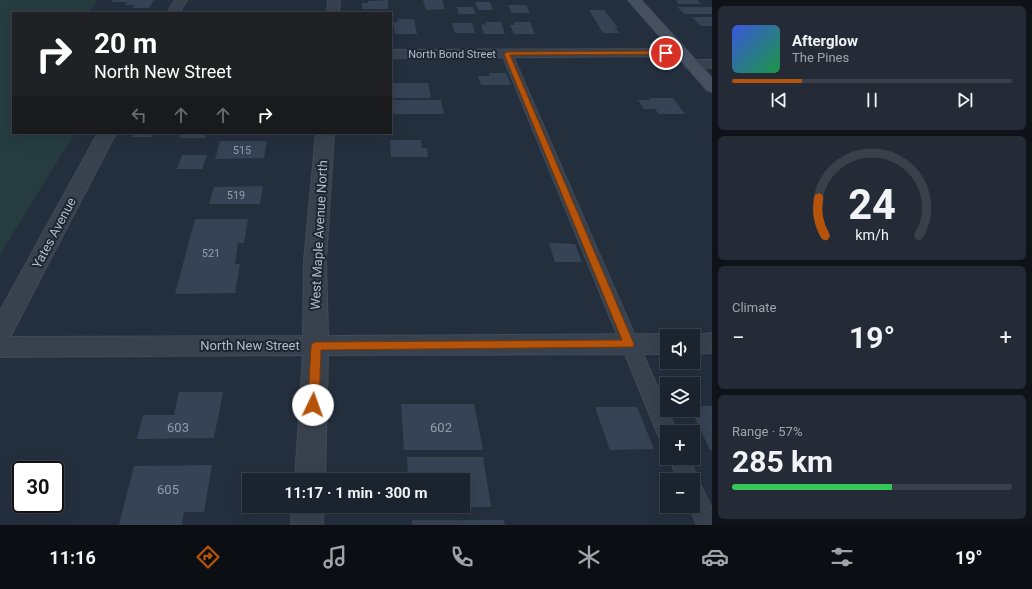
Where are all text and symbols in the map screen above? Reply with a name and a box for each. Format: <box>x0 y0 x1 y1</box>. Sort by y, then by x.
text: 20 m <box>94 27 157 60</box>
icon: right <box>28 28 80 80</box>
text: Afterglow <box>792 32 858 50</box>
pin <box>649 36 683 70</box>
icon: arrive <box>655 42 677 64</box>
street label: North Bond Street <box>408 48 496 61</box>
text: The Pines <box>792 50 849 65</box>
text: North New Street <box>94 61 232 82</box>
icon: previous <box>768 89 790 111</box>
icon: pause <box>861 89 883 111</box>
icon: next <box>954 89 976 111</box>
icon: left <box>128 104 150 126</box>
icon: ahead <box>170 104 192 126</box>
icon: ahead <box>212 104 234 126</box>
icon: right <box>254 104 276 126</box>
house number: 515 <box>233 144 251 157</box>
street label: West Maple Avenue North <box>308 160 330 310</box>
text: 24 <box>848 179 896 228</box>
house number: 519 <box>227 189 245 202</box>
street label: Yates Avenue <box>29 195 79 271</box>
text: km/h <box>855 226 889 242</box>
house number: 521 <box>202 247 220 260</box>
text: Climate <box>732 300 776 315</box>
text: 19° <box>849 320 895 355</box>
text: − <box>732 325 745 350</box>
text: + <box>1000 325 1012 350</box>
map controls <box>660 329 700 513</box>
button: sound <box>660 329 700 369</box>
street label: North New Street <box>200 338 300 353</box>
button: layers <box>660 377 700 417</box>
position arrow <box>292 384 334 426</box>
house number: 603 <box>167 420 189 435</box>
house number: 602 <box>430 420 452 435</box>
text: Range · 57% <box>732 424 802 439</box>
button: + <box>660 425 700 465</box>
text: 285 km <box>732 444 833 479</box>
speed limit sign: 30 <box>12 461 64 513</box>
button: − <box>660 473 700 513</box>
house number: 605 <box>157 482 179 497</box>
text: 11:17 · 1 min · 300 m <box>285 484 427 502</box>
icon: directions <box>194 543 222 571</box>
icon: music <box>321 543 349 571</box>
icon: phone <box>448 543 476 571</box>
icon: climate <box>575 543 603 571</box>
icon: car <box>701 543 729 571</box>
icon: filters <box>828 543 856 571</box>
text: 11:16 <box>49 547 96 568</box>
text: 19° <box>955 547 983 568</box>

